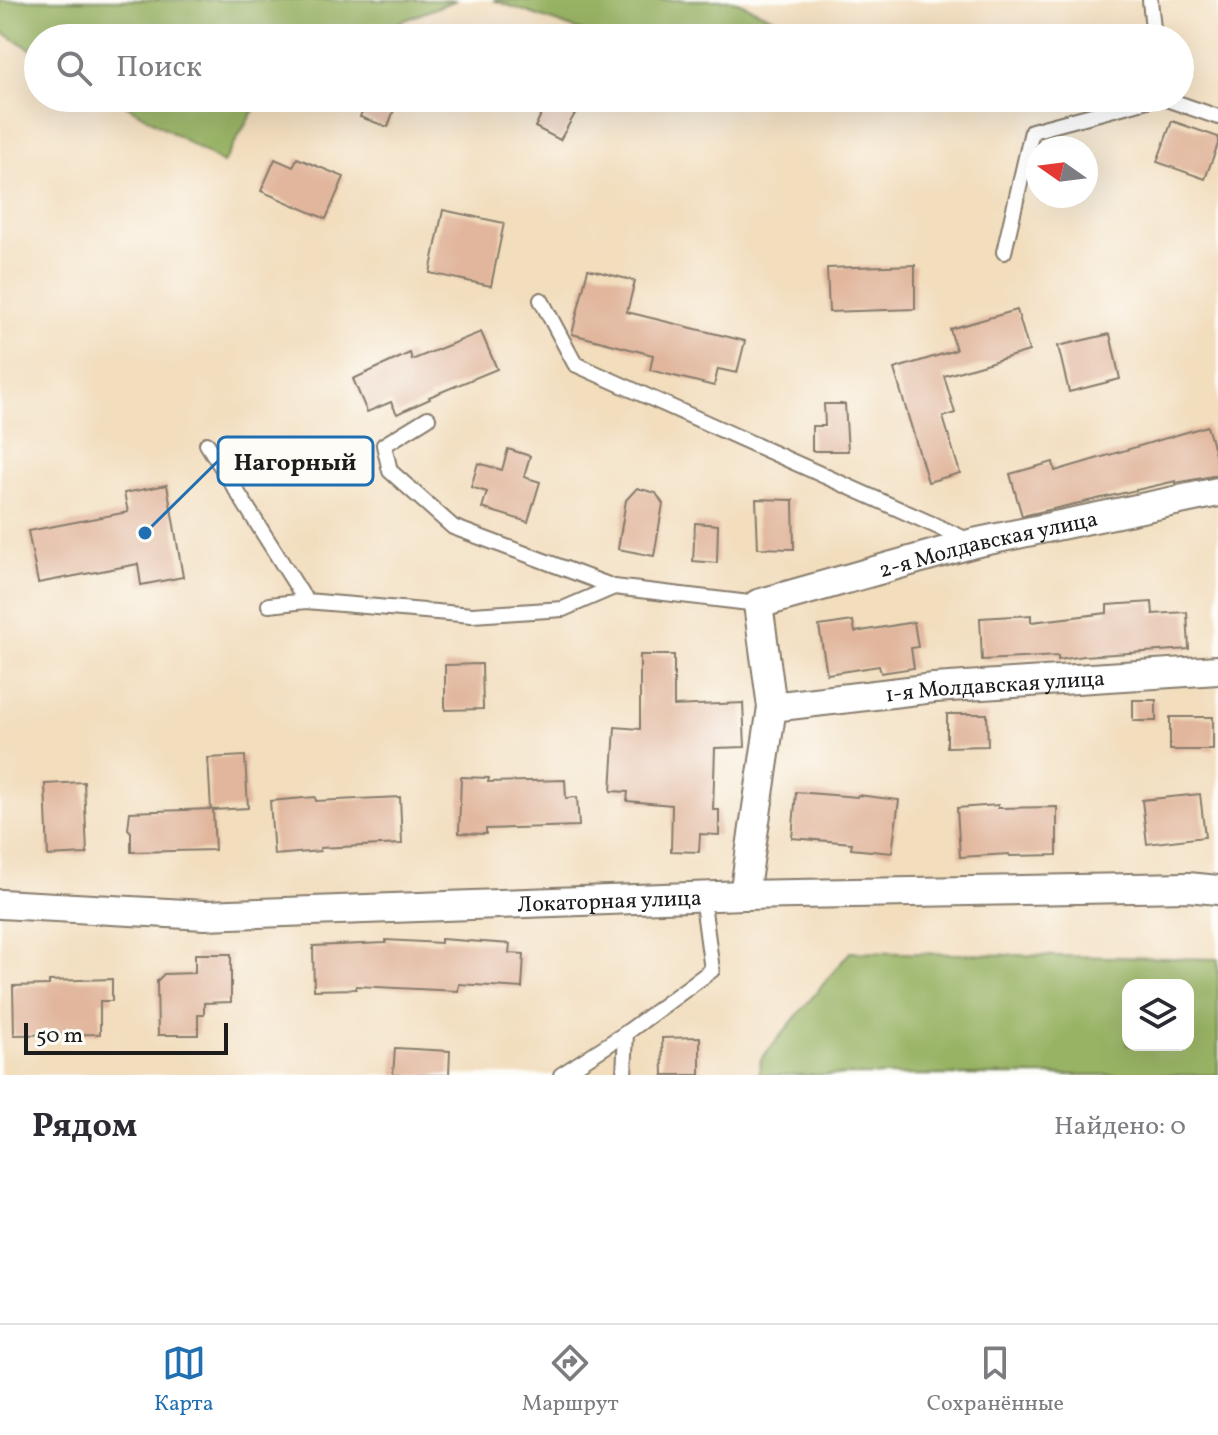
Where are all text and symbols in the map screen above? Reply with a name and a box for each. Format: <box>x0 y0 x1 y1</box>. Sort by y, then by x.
search box <box>24 24 1194 112</box>
icon: search <box>52 46 96 90</box>
text: Поиск <box>116 47 202 89</box>
north arrow <box>1026 136 1098 208</box>
callout: Нагорный <box>218 437 373 485</box>
text: Нагорный <box>234 447 356 481</box>
street label: 2-я Молдавская улица <box>876 505 1101 587</box>
street label: 1-я Молдавская улица <box>884 664 1106 712</box>
street label: Локаторная улица <box>517 884 702 921</box>
map controls <box>1122 979 1194 1051</box>
button: layers <box>1122 979 1194 1051</box>
scale bar <box>24 1019 228 1055</box>
text: 50 m <box>36 1021 83 1052</box>
text: Рядом <box>32 1104 137 1151</box>
text: Найдено: 0 <box>1054 1109 1186 1145</box>
tab: Карта <box>154 1341 214 1420</box>
tab: Маршрут <box>522 1341 619 1420</box>
tab: Сохранённые <box>927 1341 1064 1420</box>

